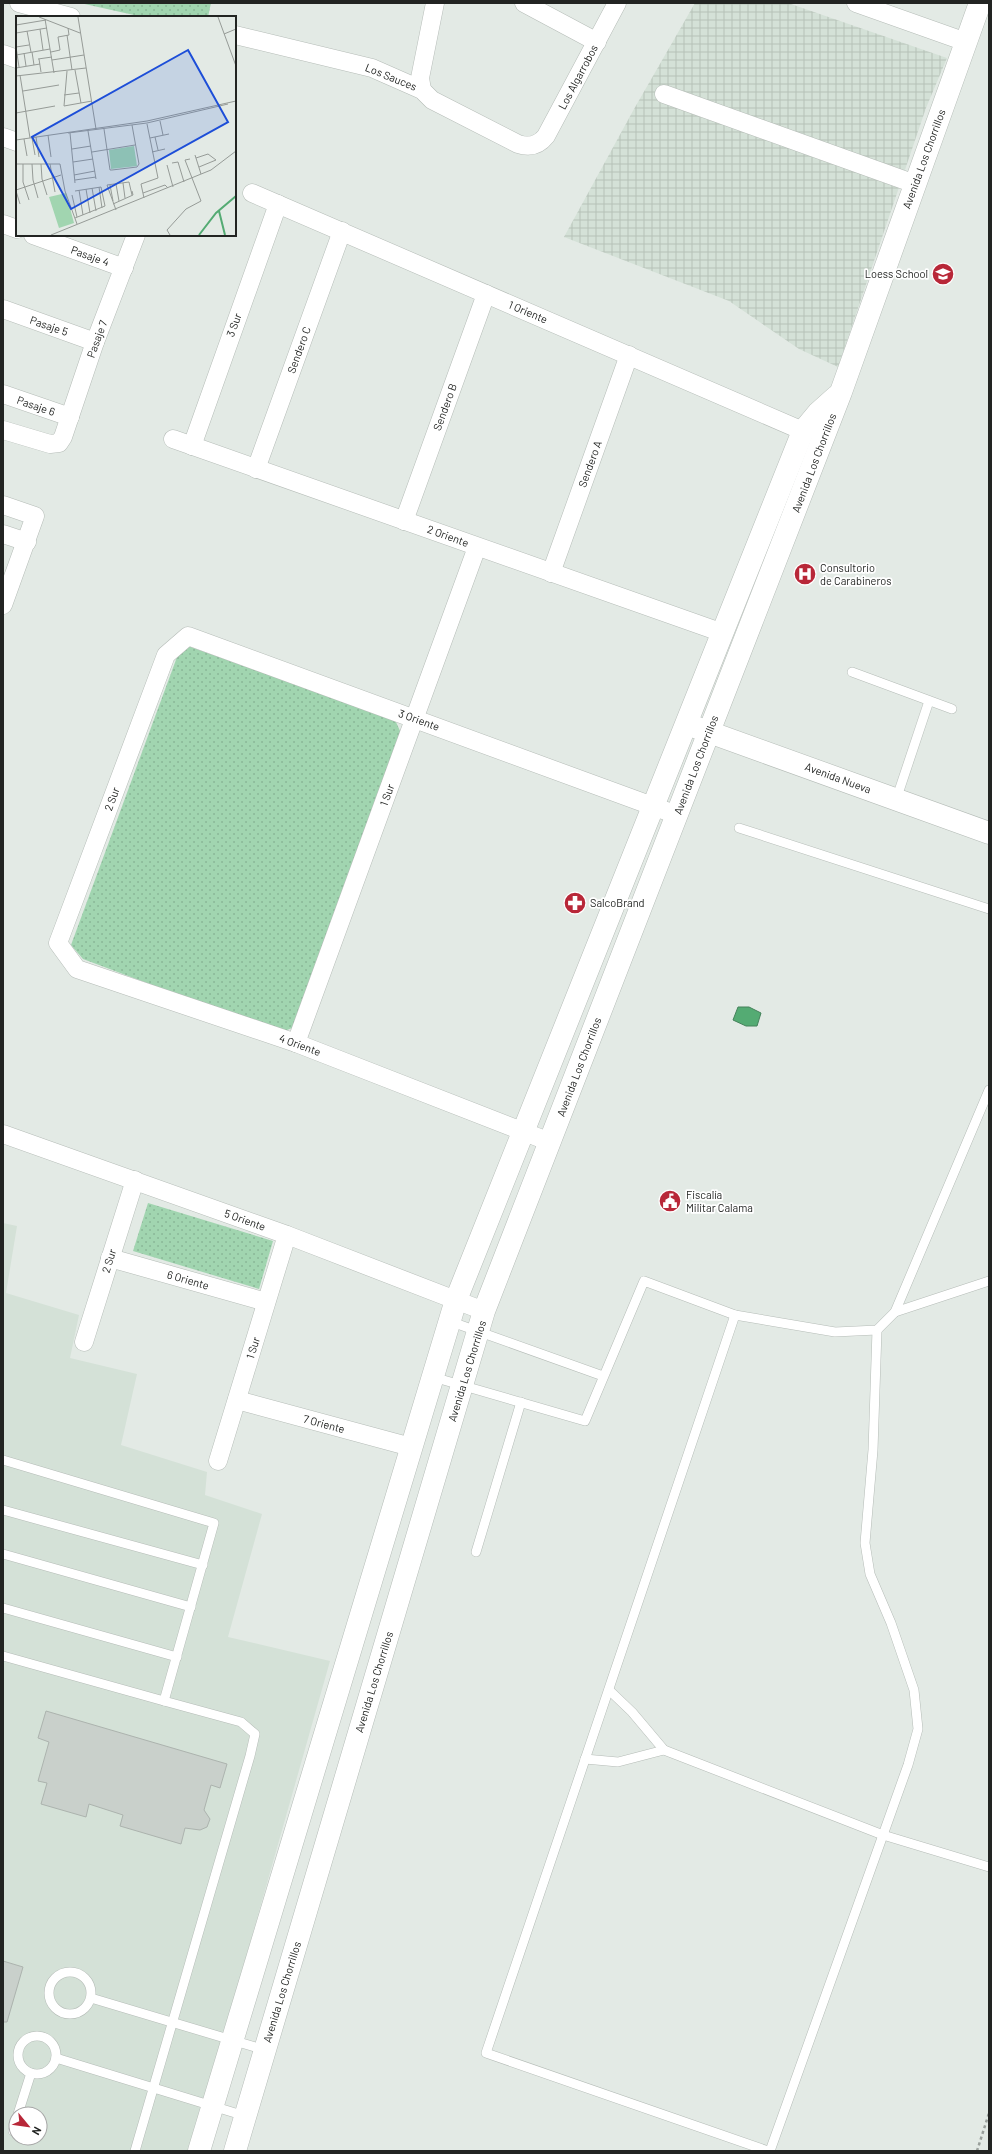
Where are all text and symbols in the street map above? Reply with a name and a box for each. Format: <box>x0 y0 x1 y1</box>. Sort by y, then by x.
inset map <box>16 16 236 236</box>
street label: Los Algarrobos <box>555 42 600 111</box>
street label: Los Sauces <box>364 60 419 93</box>
street label: Avenida Los Chorrillos <box>899 107 948 211</box>
street label: Pasaje 4 <box>69 243 111 268</box>
school or university icon: Loess School <box>930 261 956 287</box>
place label: Loess School <box>865 267 928 280</box>
street label: 1 Oriente <box>507 298 550 326</box>
street label: 3 Sur <box>223 311 244 338</box>
street label: Pasaje 5 <box>28 313 70 338</box>
street label: Pasaje 7 <box>84 318 109 359</box>
street label: Sendero C <box>284 325 313 375</box>
street label: Sendero B <box>430 381 459 432</box>
street label: Pasaje 6 <box>15 393 57 418</box>
street label: Avenida Los Chorrillos <box>789 411 838 514</box>
street label: Sendero A <box>575 438 604 489</box>
street label: 2 Oriente <box>426 522 471 549</box>
hospital icon: Consultorio de Carabineros <box>792 561 818 587</box>
place label: Consultorio de Carabineros <box>820 561 892 587</box>
street label: 3 Oriente <box>397 706 442 733</box>
street label: Avenida Los Chorrillos <box>671 713 720 816</box>
street label: Avenida Nueva <box>803 760 873 796</box>
street label: 1 Sur <box>377 782 396 808</box>
street label: 2 Sur <box>101 785 122 813</box>
pharmacy icon: SalcoBrand <box>562 890 588 916</box>
place label: SalcoBrand <box>590 896 645 909</box>
street label: Avenida Los Chorrillos <box>554 1015 603 1118</box>
street label: 4 Oriente <box>278 1031 323 1058</box>
public building icon: Fiscalía Militar Calama <box>657 1188 683 1214</box>
place label: Fiscalía Militar Calama <box>686 1188 753 1214</box>
street label: 5 Oriente <box>223 1206 268 1233</box>
street label: 2 Sur <box>99 1247 118 1274</box>
street label: 6 Oriente <box>166 1267 211 1292</box>
street label: Avenida Los Chorrillos <box>445 1319 488 1423</box>
street label: 1 Sur <box>243 1335 262 1360</box>
street label: 7 Oriente <box>302 1412 346 1435</box>
street label: Avenida Los Chorrillos <box>352 1630 395 1734</box>
street label: Avenida Los Chorrillos <box>260 1940 303 2044</box>
north arrow <box>8 2106 48 2146</box>
text: N <box>30 2125 45 2137</box>

